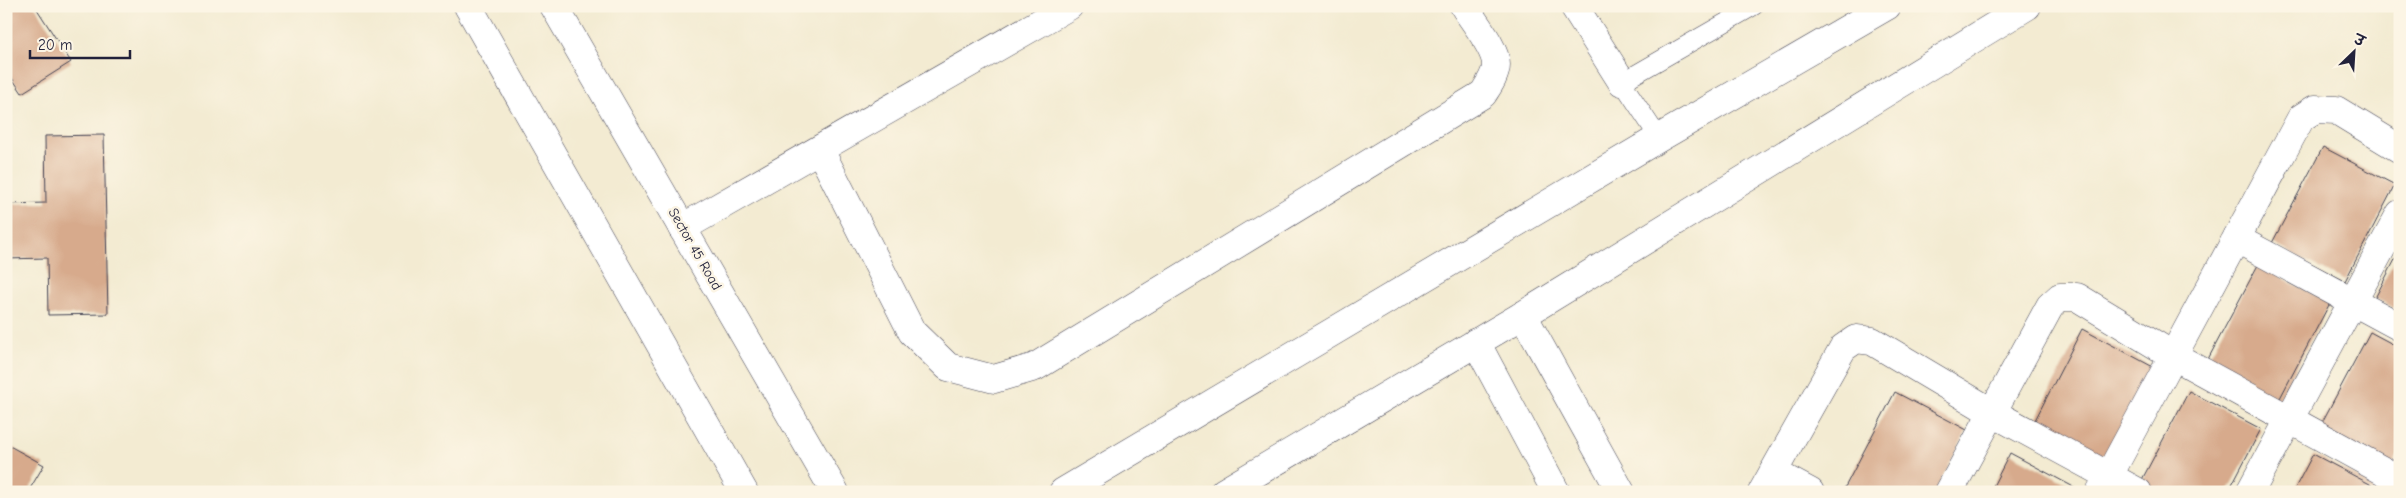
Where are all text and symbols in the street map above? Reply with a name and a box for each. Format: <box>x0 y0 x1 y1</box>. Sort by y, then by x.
scale bar <box>30 28 130 60</box>
north arrow <box>2328 28 2378 78</box>
text: उ <box>2350 30 2369 51</box>
text: 20 m <box>38 36 72 54</box>
street label: Sector 45 Road <box>665 205 725 293</box>

